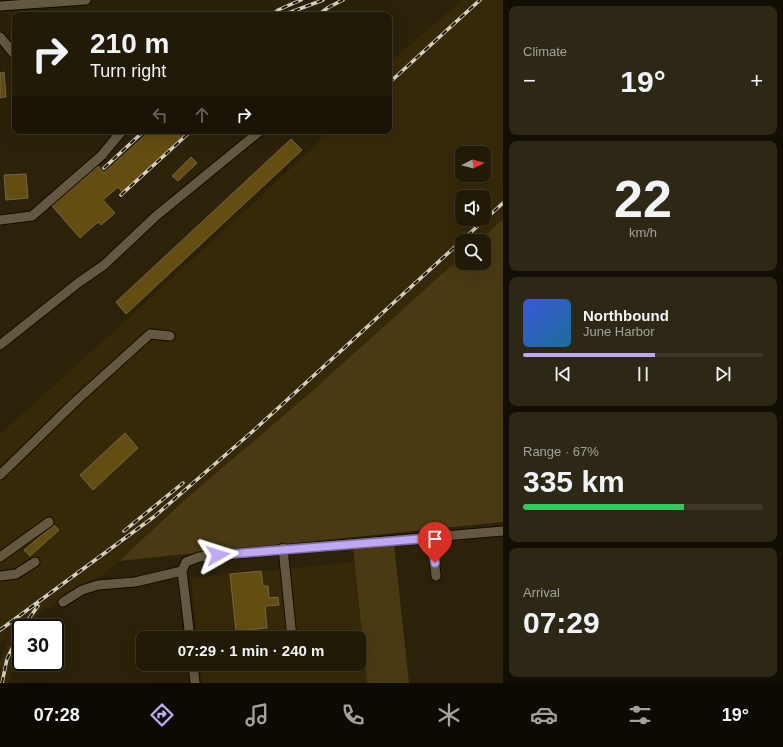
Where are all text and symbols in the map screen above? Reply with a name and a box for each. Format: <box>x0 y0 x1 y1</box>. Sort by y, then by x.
icon: right <box>24 28 76 80</box>
text: 210 m <box>90 28 169 59</box>
text: Climate <box>523 44 567 59</box>
text: Turn right <box>90 61 166 81</box>
text: 19° <box>620 65 666 98</box>
text: − <box>523 68 536 93</box>
text: + <box>750 68 763 93</box>
icon: left <box>149 104 171 126</box>
icon: ahead <box>191 104 213 126</box>
icon: right <box>233 104 255 126</box>
north arrow <box>455 146 491 182</box>
map controls <box>455 146 491 270</box>
text: 22 <box>614 170 672 228</box>
button: sound <box>455 190 491 226</box>
text: km/h <box>629 225 657 240</box>
button: search <box>455 234 491 270</box>
text: Northbound <box>583 307 669 324</box>
text: June Harbor <box>583 324 655 339</box>
icon: previous <box>552 363 574 385</box>
icon: pause <box>632 363 654 385</box>
icon: next <box>712 363 734 385</box>
text: Range · 67% <box>523 444 599 459</box>
text: 335 km <box>523 465 625 498</box>
pin <box>418 522 452 563</box>
icon: arrive <box>424 528 446 550</box>
position arrow <box>197 534 239 576</box>
text: Arrival <box>523 585 560 600</box>
text: 07:29 <box>523 606 600 639</box>
speed limit sign: 30 <box>12 619 64 671</box>
text: 07:29 · 1 min · 240 m <box>178 642 324 659</box>
icon: directions <box>148 701 176 729</box>
icon: music <box>243 701 271 729</box>
icon: phone <box>339 701 367 729</box>
icon: climate <box>435 701 463 729</box>
icon: car <box>530 701 558 729</box>
icon: filters <box>626 701 654 729</box>
text: 07:28 <box>34 705 80 725</box>
text: 19° <box>722 705 749 725</box>

